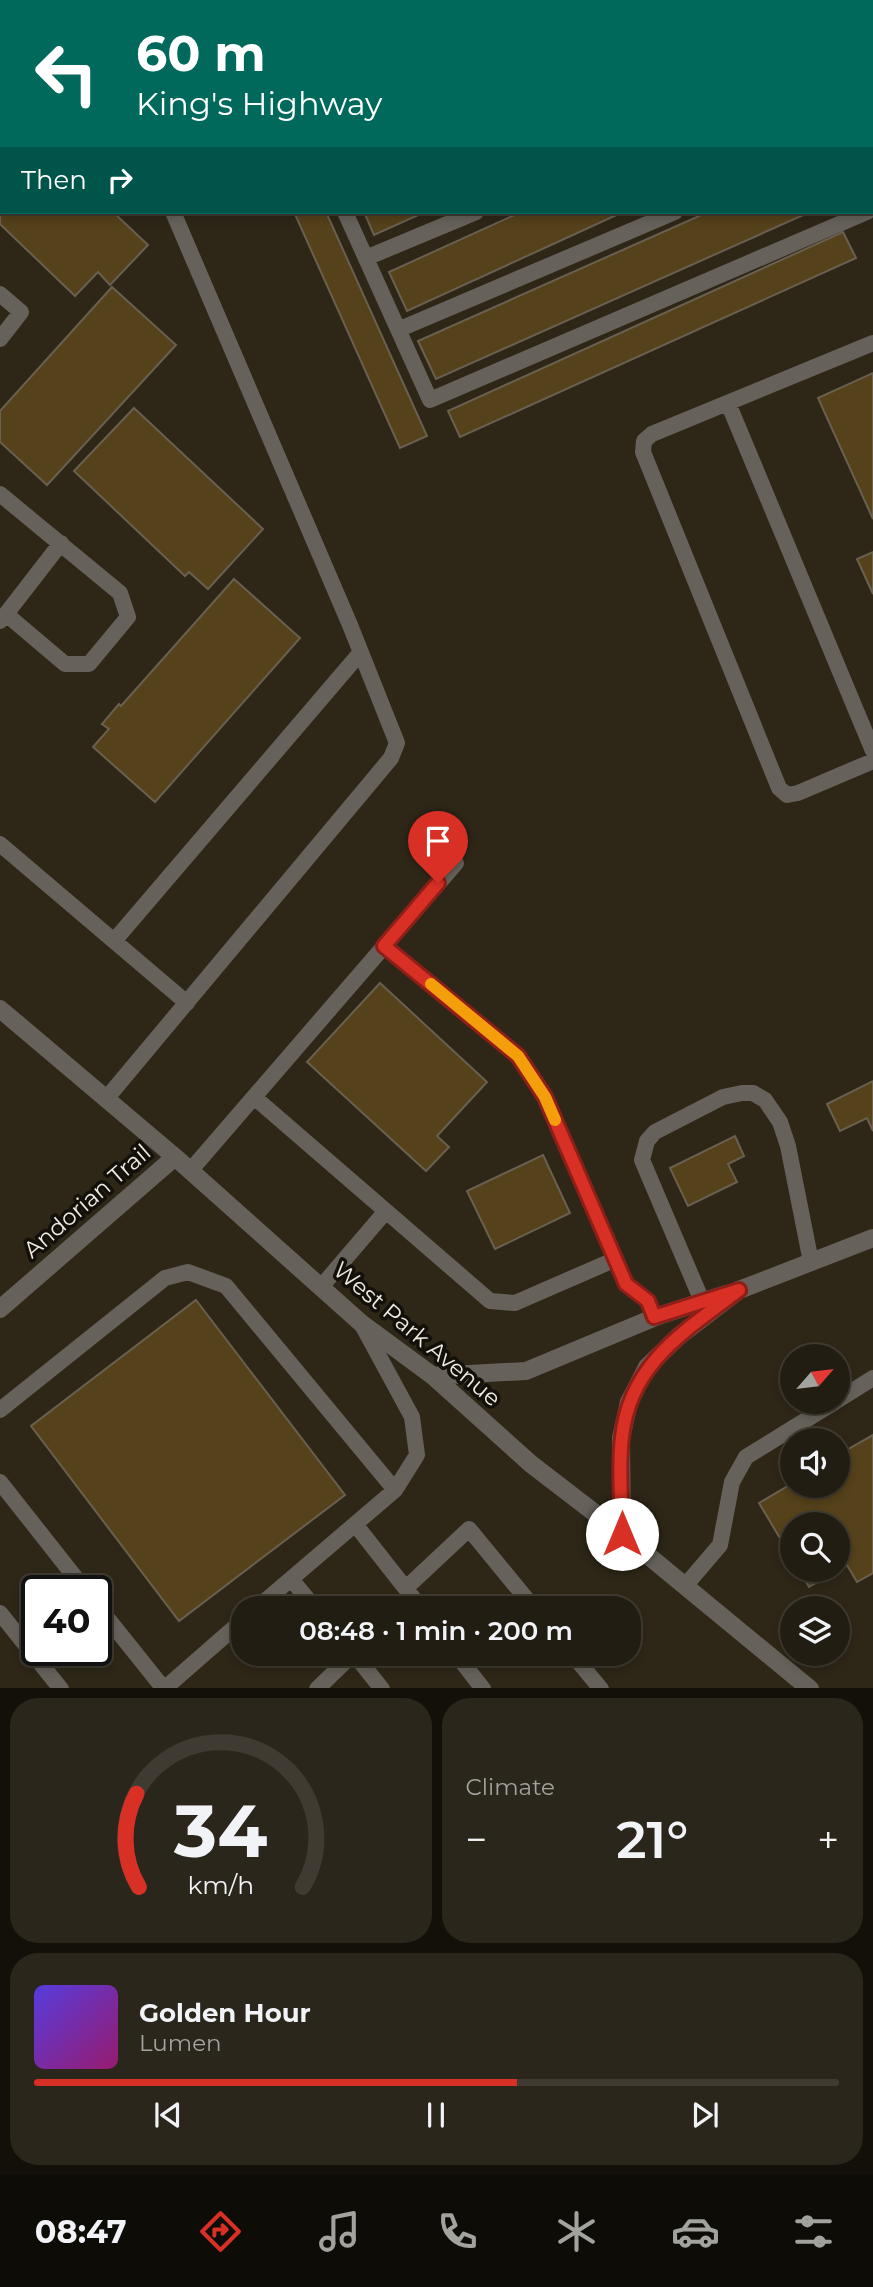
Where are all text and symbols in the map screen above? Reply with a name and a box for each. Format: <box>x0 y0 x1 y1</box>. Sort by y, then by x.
text: 60 m <box>136 24 266 83</box>
icon: left <box>21 28 112 119</box>
text: King's Highway <box>136 84 382 123</box>
icon: right <box>101 161 139 199</box>
text: Then <box>21 164 87 196</box>
pin <box>408 811 468 883</box>
icon: arrive <box>419 822 457 860</box>
street label: Andorian Trail <box>18 1138 156 1264</box>
street label: West Park Avenue <box>328 1256 506 1412</box>
north arrow <box>780 1344 850 1414</box>
map controls <box>780 1344 850 1666</box>
button: sound <box>780 1428 850 1498</box>
position arrow <box>585 1497 659 1571</box>
button: search <box>780 1512 850 1582</box>
speed limit sign: 40 <box>21 1575 112 1666</box>
button: layers <box>780 1596 850 1666</box>
text: 08:48 · 1 min · 200 m <box>299 1615 573 1647</box>
text: Climate <box>466 1773 555 1801</box>
text: 34 <box>173 1787 267 1875</box>
text: 21° <box>616 1808 688 1871</box>
text: − <box>466 1816 487 1863</box>
text: + <box>817 1816 839 1863</box>
text: km/h <box>187 1869 254 1899</box>
text: Golden Hour <box>139 1997 311 2029</box>
text: Lumen <box>139 2029 222 2057</box>
icon: previous <box>149 2096 187 2134</box>
icon: pause <box>417 2096 455 2134</box>
icon: next <box>686 2096 724 2134</box>
icon: directions <box>196 2207 245 2256</box>
icon: music <box>315 2207 364 2256</box>
icon: phone <box>433 2207 482 2256</box>
icon: climate <box>552 2207 601 2256</box>
icon: car <box>671 2207 720 2256</box>
icon: filters <box>789 2207 838 2256</box>
text: 08:47 <box>35 2212 127 2251</box>

